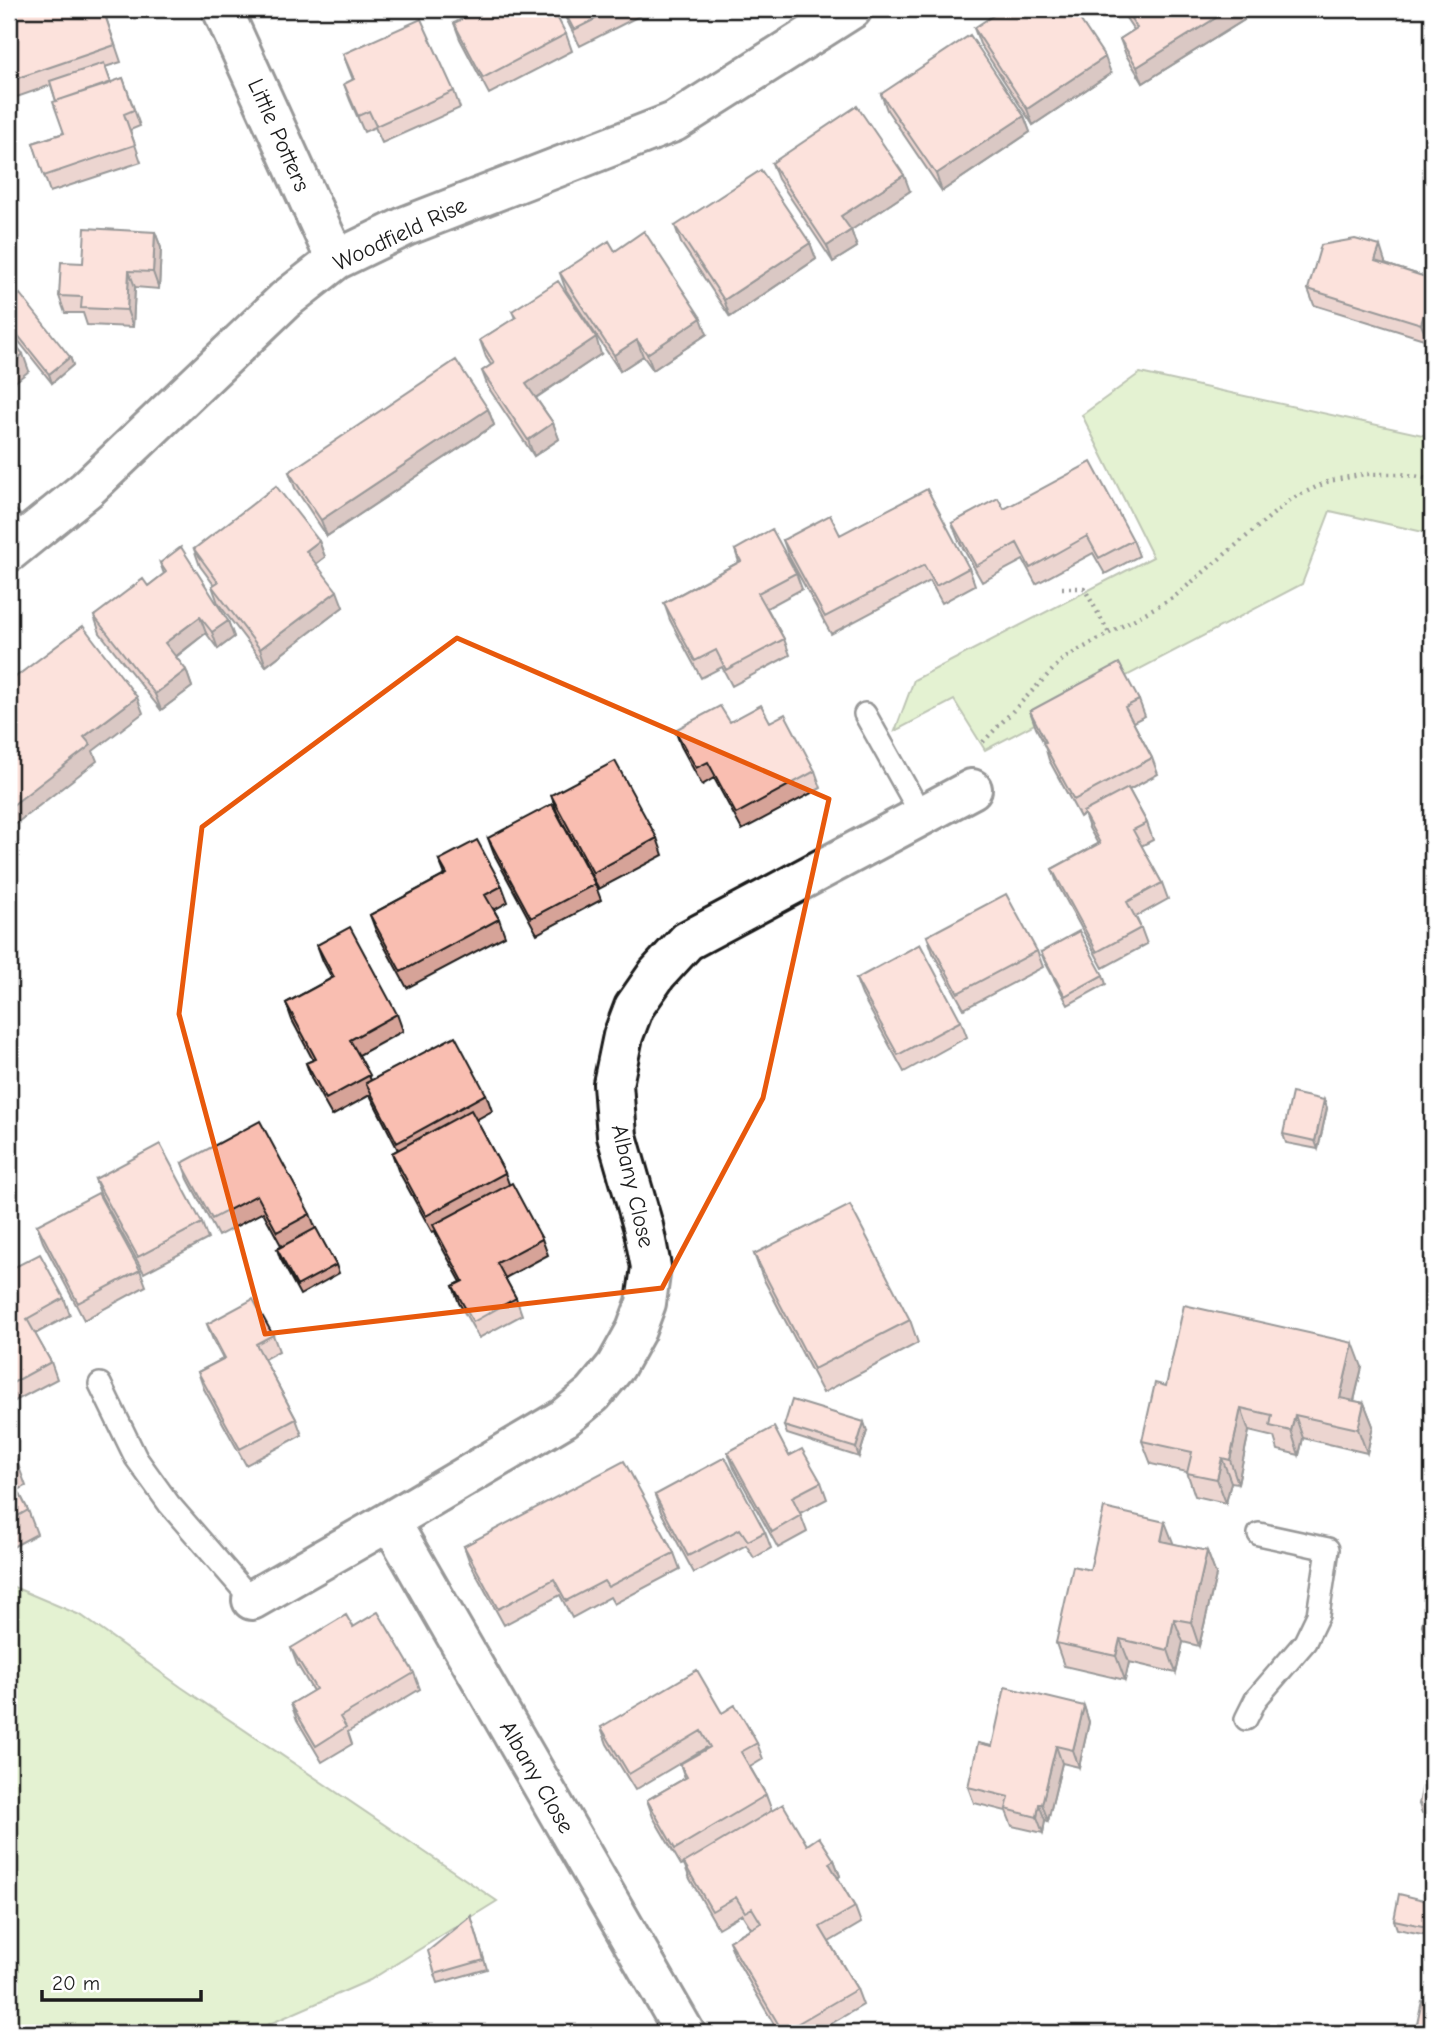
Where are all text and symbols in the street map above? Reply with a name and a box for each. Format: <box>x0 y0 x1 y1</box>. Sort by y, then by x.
street label: Little Potters <box>242 74 316 196</box>
street label: Woodfield Rise <box>329 191 471 277</box>
street label: Albany Close <box>606 1122 660 1250</box>
street label: Albany Close <box>494 1716 580 1838</box>
scale bar <box>42 1958 201 2002</box>
text: 20 m <box>52 1971 100 1995</box>

